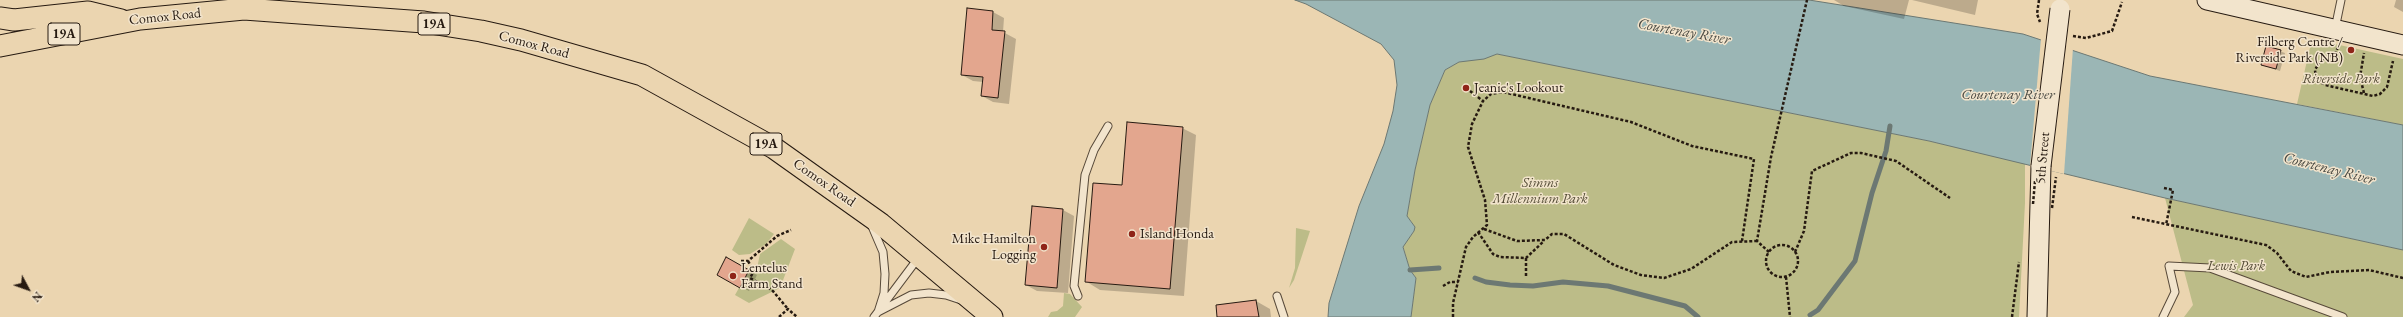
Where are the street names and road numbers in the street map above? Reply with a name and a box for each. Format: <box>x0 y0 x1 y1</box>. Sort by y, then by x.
street label: Comox Road <box>128 5 202 29</box>
road number: 19A <box>418 13 450 35</box>
road number: 19A <box>48 23 80 45</box>
street label: Comox Road <box>497 28 571 62</box>
street label: 5th Street <box>2032 131 2054 185</box>
road number: 19A <box>750 133 782 155</box>
street label: Comox Road <box>790 155 858 211</box>

